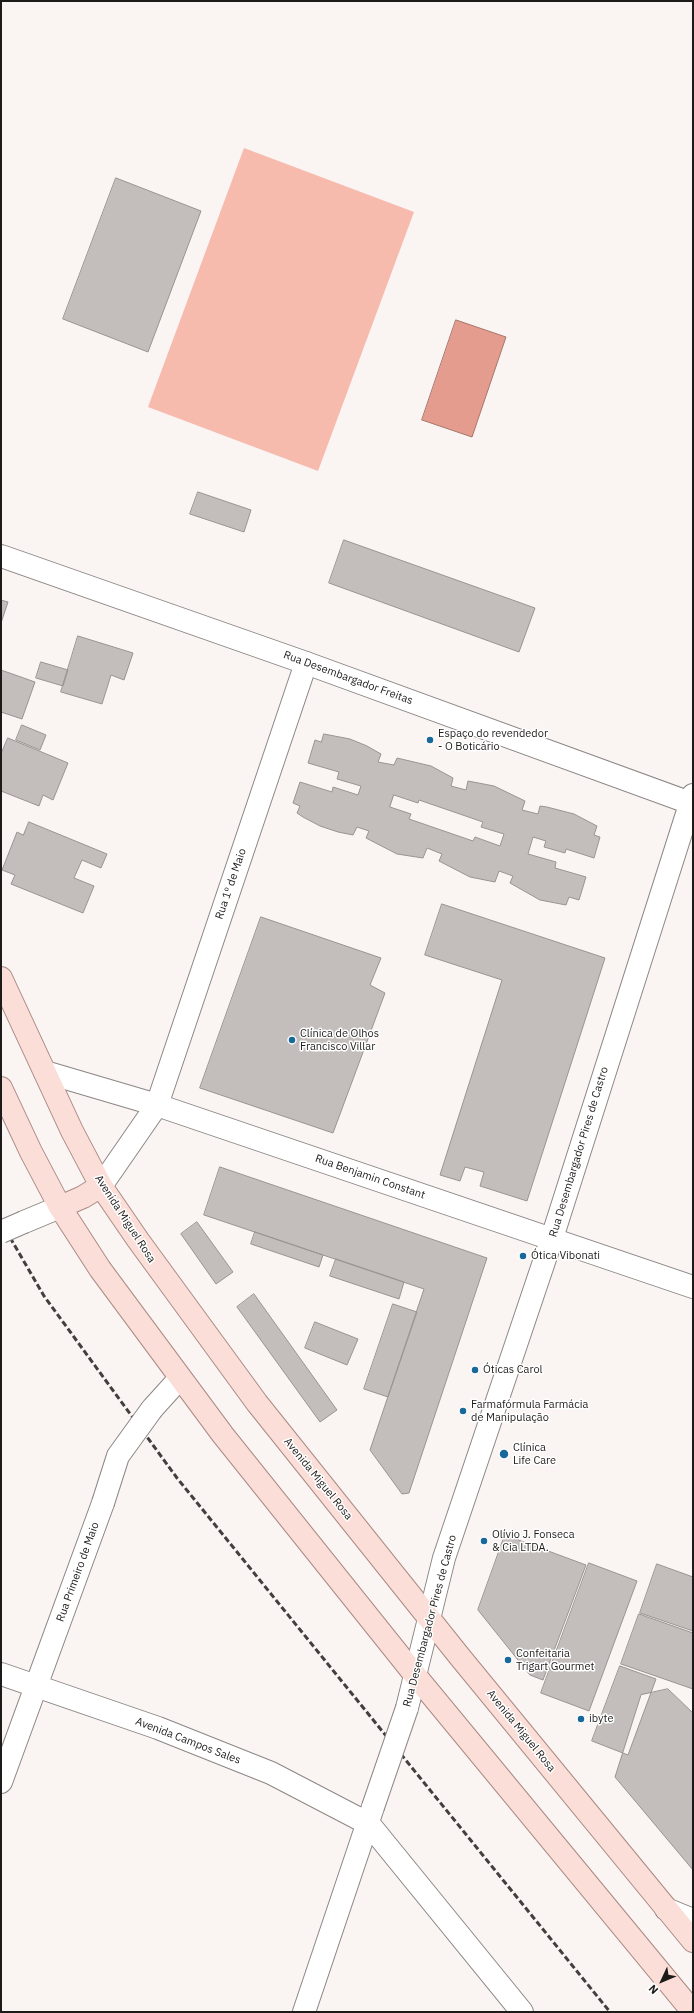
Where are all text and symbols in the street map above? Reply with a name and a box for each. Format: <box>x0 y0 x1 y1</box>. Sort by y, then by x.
street label: Rua Desembargador Freitas <box>281 648 415 708</box>
place label: Espaço do revendedor - O Boticário <box>438 727 548 753</box>
marker: Espaço do revendedor - O Boticário <box>425 735 435 745</box>
street label: Rua 1º de Maio <box>213 847 249 921</box>
place label: Clínica de Olhos Francisco Villar <box>300 1027 379 1053</box>
marker: Clínica de Olhos Francisco Villar <box>287 1035 297 1045</box>
street label: Rua Desembargador Pires de Castro <box>547 1065 611 1239</box>
street label: Rua Benjamin Constant <box>313 1152 427 1202</box>
street label: Avenida Miguel Rosa <box>92 1173 158 1265</box>
place label: Ótica Vibonati <box>531 1249 600 1263</box>
marker: Ótica Vibonati <box>518 1251 528 1261</box>
place label: Óticas Carol <box>483 1363 543 1377</box>
marker: Óticas Carol <box>470 1365 480 1375</box>
place label: Farmafórmula Farmácia de Manipulação <box>471 1398 588 1424</box>
marker: Farmafórmula Farmácia de Manipulação <box>458 1406 468 1416</box>
street label: Avenida Miguel Rosa <box>281 1435 355 1523</box>
place label: Clínica Life Care <box>513 1441 556 1467</box>
marker: Clínica Life Care <box>498 1448 510 1460</box>
street label: Rua Primeiro de Maio <box>54 1520 102 1624</box>
place label: Olívio J. Fonseca & Cia LTDA. <box>492 1528 575 1554</box>
street label: Rua Desembargador Pires de Castro <box>401 1534 459 1708</box>
marker: Olívio J. Fonseca & Cia LTDA. <box>479 1536 489 1546</box>
place label: Confeitaria Trigart Gourmet <box>516 1647 594 1673</box>
marker: Confeitaria Trigart Gourmet <box>503 1655 513 1665</box>
street label: Avenida Miguel Rosa <box>484 1687 558 1775</box>
place label: ibyte <box>589 1712 613 1726</box>
marker: ibyte <box>576 1714 586 1724</box>
street label: Avenida Campos Sales <box>134 1715 242 1767</box>
north arrow <box>642 1961 682 2001</box>
text: N <box>646 1982 661 1997</box>

